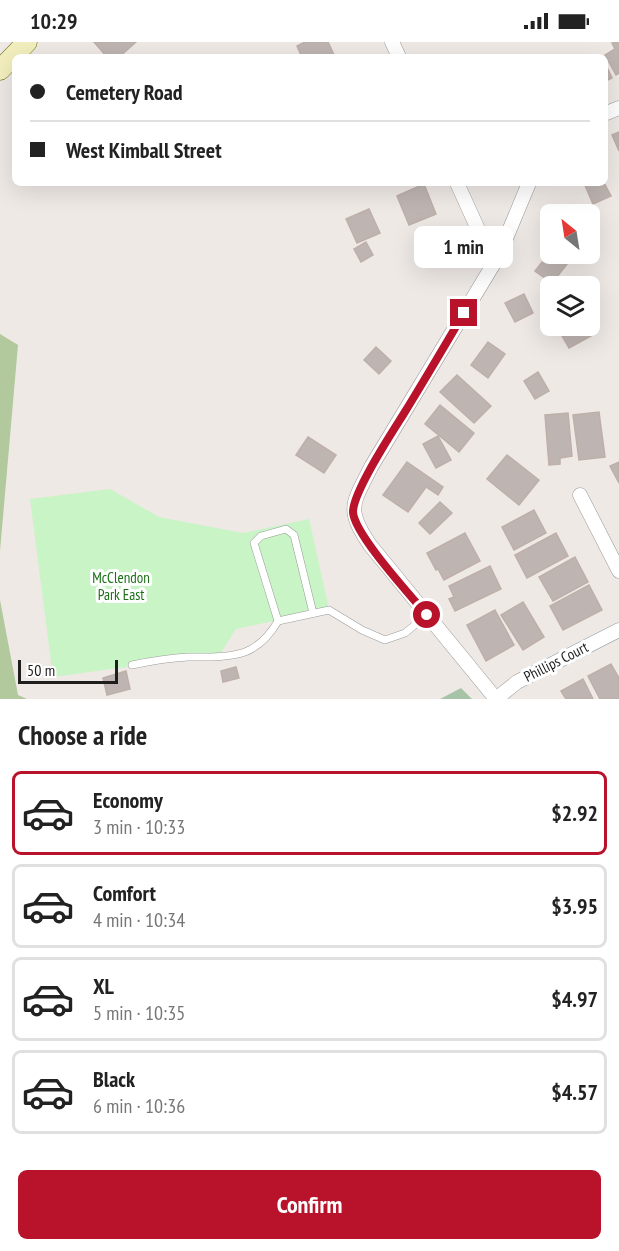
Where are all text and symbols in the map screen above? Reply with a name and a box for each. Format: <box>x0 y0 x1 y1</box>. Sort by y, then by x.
text: 10:29 <box>30 7 78 35</box>
text: Cemetery Road <box>66 78 183 106</box>
text: West Kimball Street <box>66 136 222 164</box>
north arrow <box>540 204 600 264</box>
map controls <box>540 204 600 336</box>
callout: 1 min <box>414 226 514 268</box>
text: 1 min <box>443 234 484 260</box>
button: layers <box>540 276 600 336</box>
route end <box>450 299 477 326</box>
park label: McClendon Park East <box>92 568 150 604</box>
route start <box>413 601 440 628</box>
street label: Phillips Court <box>520 637 591 686</box>
scale bar <box>18 657 118 684</box>
text: 50 m <box>27 660 55 680</box>
text: Choose a ride <box>18 718 147 752</box>
icon: car <box>21 786 75 840</box>
text: Economy <box>93 786 163 814</box>
text: $2.92 <box>551 799 598 827</box>
text: 3 min · 10:33 <box>93 814 185 840</box>
icon: car <box>21 879 75 933</box>
text: Comfort <box>93 879 156 907</box>
text: $3.95 <box>551 892 598 920</box>
text: 4 min · 10:34 <box>93 907 185 933</box>
icon: car <box>21 972 75 1026</box>
text: XL <box>93 972 114 1000</box>
text: $4.97 <box>551 985 598 1013</box>
text: 5 min · 10:35 <box>93 1000 185 1026</box>
icon: car <box>21 1065 75 1119</box>
text: Black <box>93 1065 135 1093</box>
text: $4.57 <box>551 1078 598 1106</box>
text: 6 min · 10:36 <box>93 1093 185 1119</box>
button: Confirm <box>18 1170 601 1239</box>

